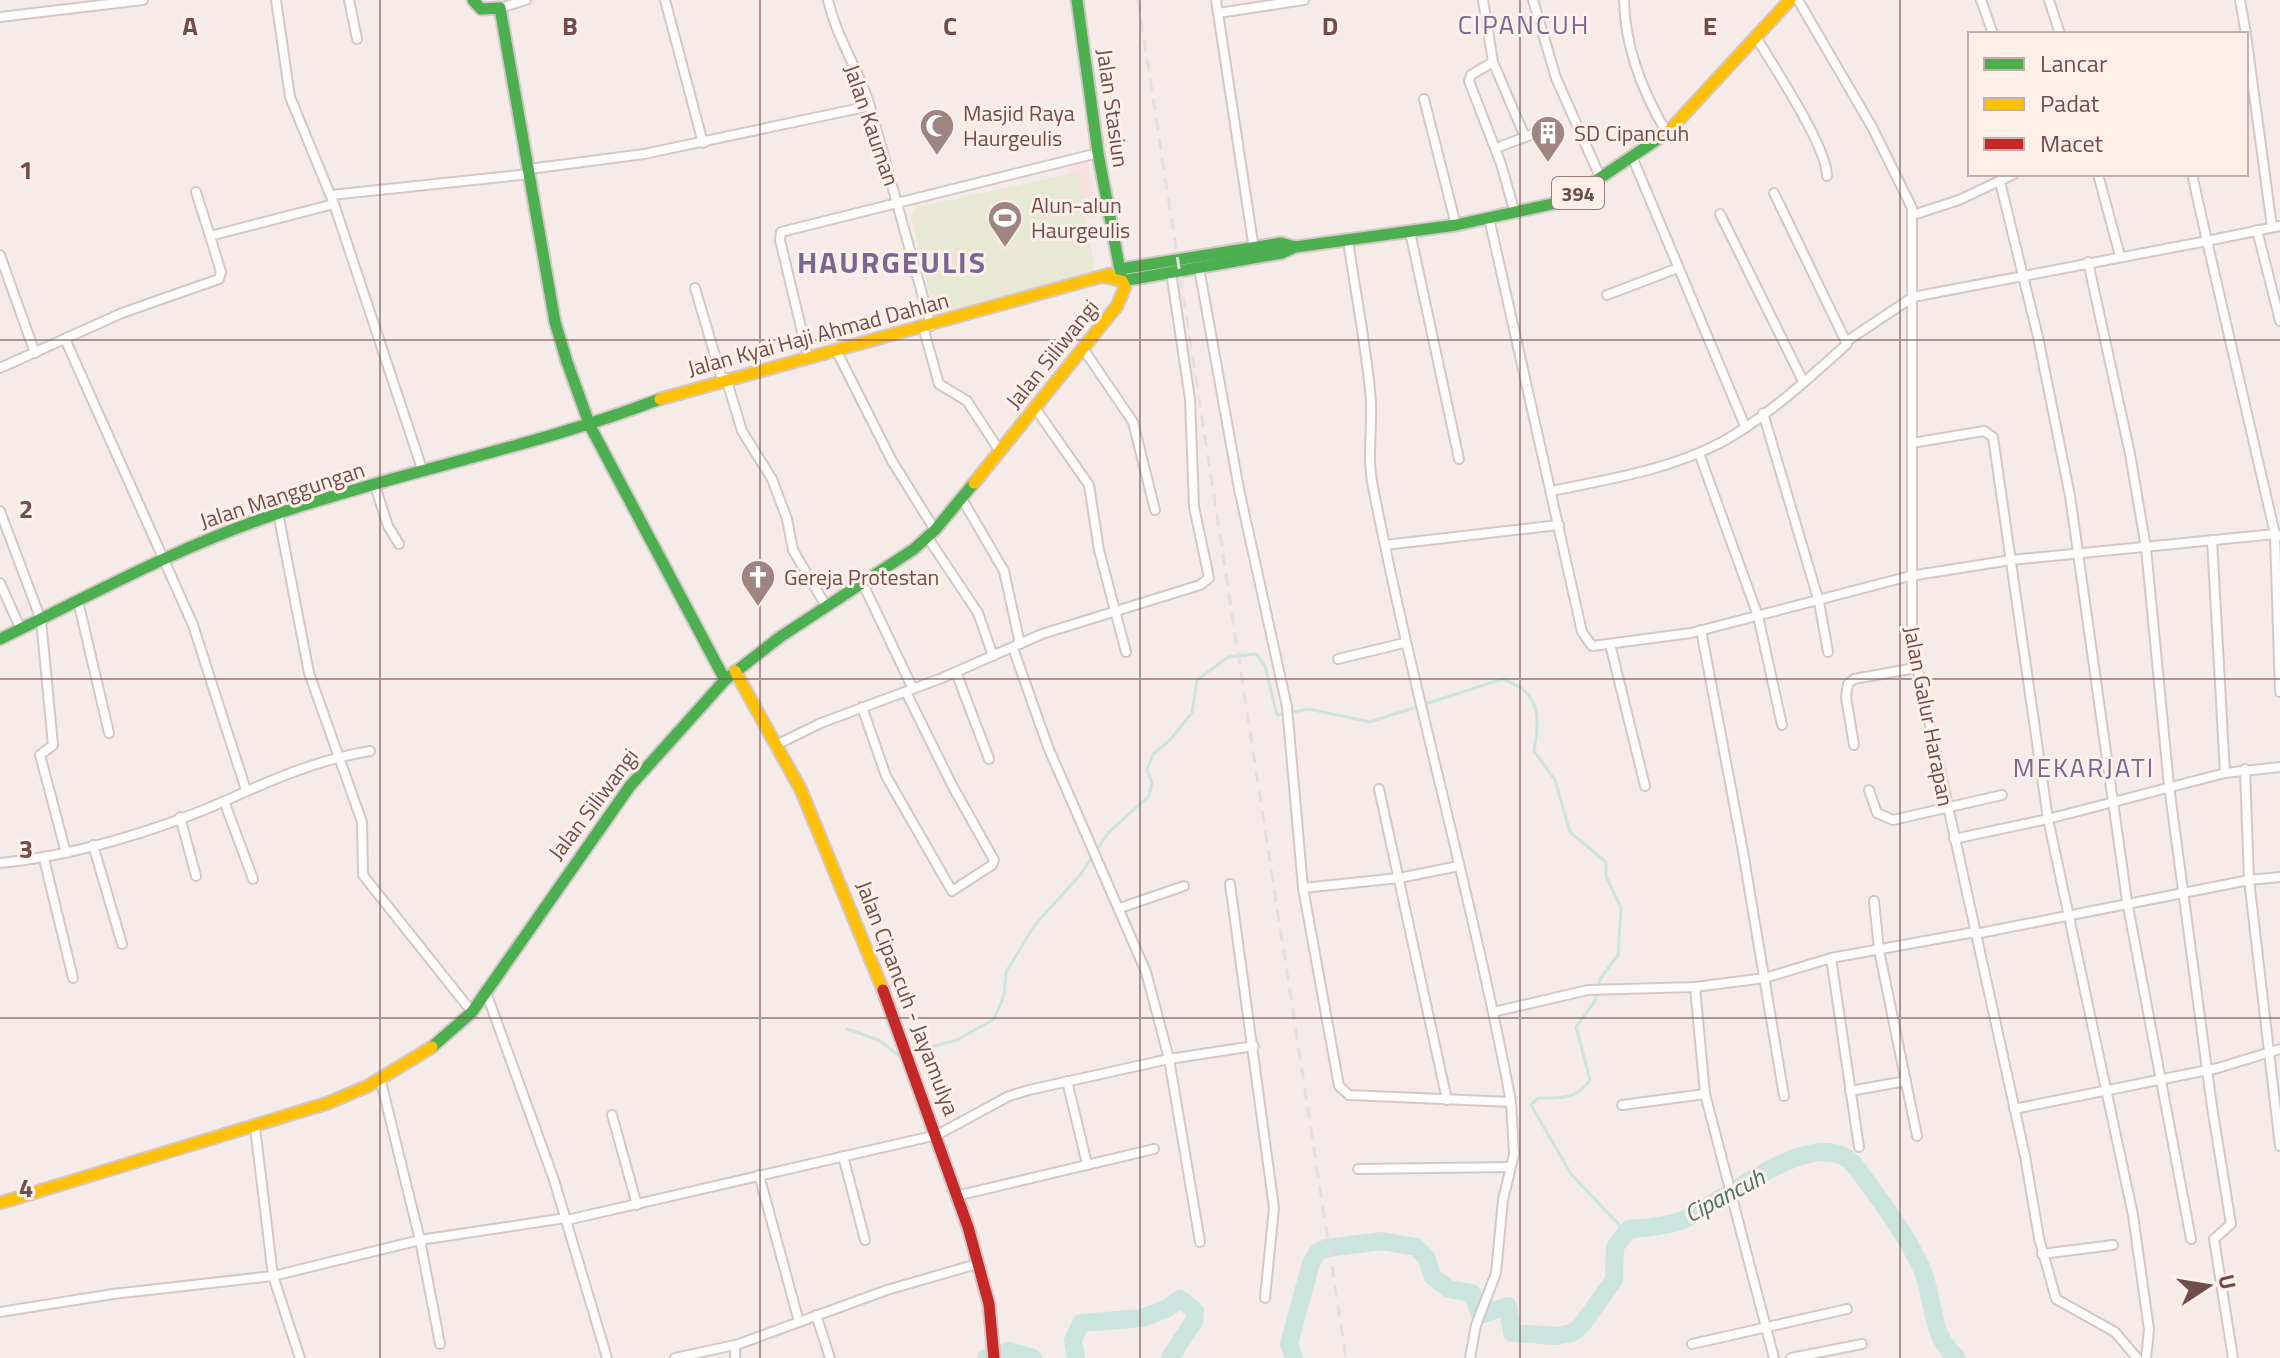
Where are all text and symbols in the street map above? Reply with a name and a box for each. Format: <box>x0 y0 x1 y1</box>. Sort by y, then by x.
district label: CIPANCUH <box>1458 5 1590 44</box>
text: A <box>182 6 198 45</box>
text: B <box>562 6 578 45</box>
text: C <box>943 6 957 45</box>
text: D <box>1322 6 1338 45</box>
text: E <box>1703 6 1717 45</box>
legend <box>1968 32 2248 176</box>
text: Lancar <box>2040 45 2107 81</box>
street label: Jalan Stasiun <box>1088 47 1138 169</box>
street label: Jalan Kauman <box>835 60 909 190</box>
text: Padat <box>2040 85 2100 121</box>
place label: Masjid Raya Haurgeulis <box>963 96 1075 155</box>
mosque icon: Masjid Raya Haurgeulis <box>918 107 956 157</box>
building icon: SD Cipancuh <box>1529 114 1567 164</box>
place label: SD Cipancuh <box>1574 116 1689 150</box>
text: Macet <box>2040 125 2104 161</box>
text: 1 <box>19 150 33 189</box>
road number: 394 <box>1552 177 1604 209</box>
place label: Alun-alun Haurgeulis <box>1031 188 1130 247</box>
sports icon: Alun-alun Haurgeulis <box>986 199 1024 249</box>
district label: HAURGEULIS <box>797 239 987 285</box>
street label: Jalan Kyai Haji Ahmad Dahlan <box>684 283 952 385</box>
street label: Jalan Siliwangi <box>997 292 1107 416</box>
street label: Jalan Manggungan <box>195 452 369 538</box>
text: 2 <box>19 489 33 528</box>
church icon: Gereja Protestan <box>739 558 777 608</box>
place label: Gereja Protestan <box>784 560 939 594</box>
street label: Jalan Galur Harapan <box>1895 623 1963 809</box>
street label: Jalan Siliwangi <box>540 741 646 867</box>
district label: MEKARJATI <box>2013 748 2155 787</box>
text: 3 <box>19 829 33 868</box>
street label: Jalan Cipancuh - Jayamulya <box>847 876 969 1120</box>
water label: Cipancuh <box>1677 1158 1772 1231</box>
text: 4 <box>19 1168 33 1207</box>
north arrow <box>2168 1246 2248 1326</box>
text: U <box>2209 1271 2246 1292</box>

